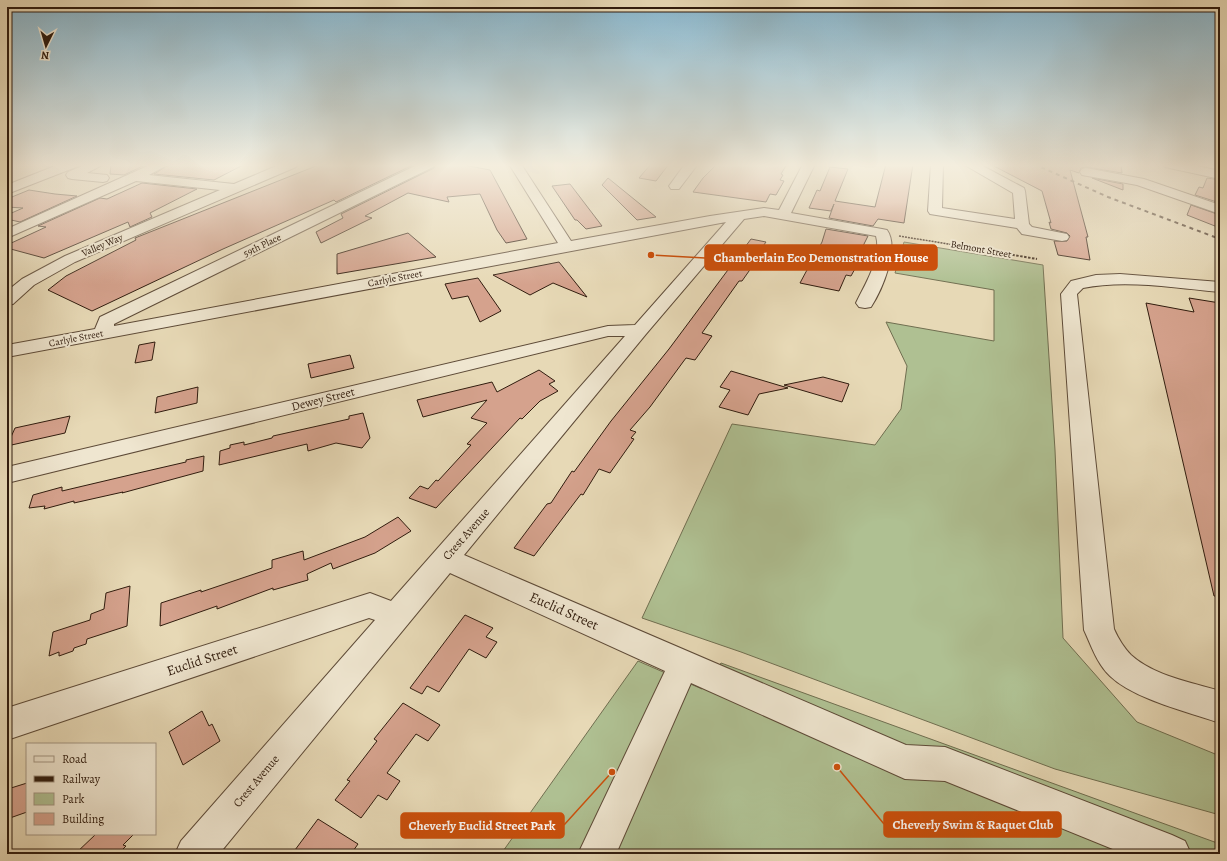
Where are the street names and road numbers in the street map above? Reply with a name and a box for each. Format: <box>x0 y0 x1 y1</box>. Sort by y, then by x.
street label: Valley Way <box>79 230 125 260</box>
street label: 59th Place <box>241 230 284 260</box>
street label: Belmont Street <box>950 237 1013 261</box>
street label: Carlyle Street <box>367 266 424 290</box>
street label: Carlyle Street <box>48 326 105 350</box>
street label: Dewey Street <box>290 383 356 415</box>
street label: Crest Avenue <box>439 505 493 563</box>
street label: Euclid Street <box>527 587 602 635</box>
street label: Euclid Street <box>164 639 240 680</box>
street label: Crest Avenue <box>229 751 283 811</box>

